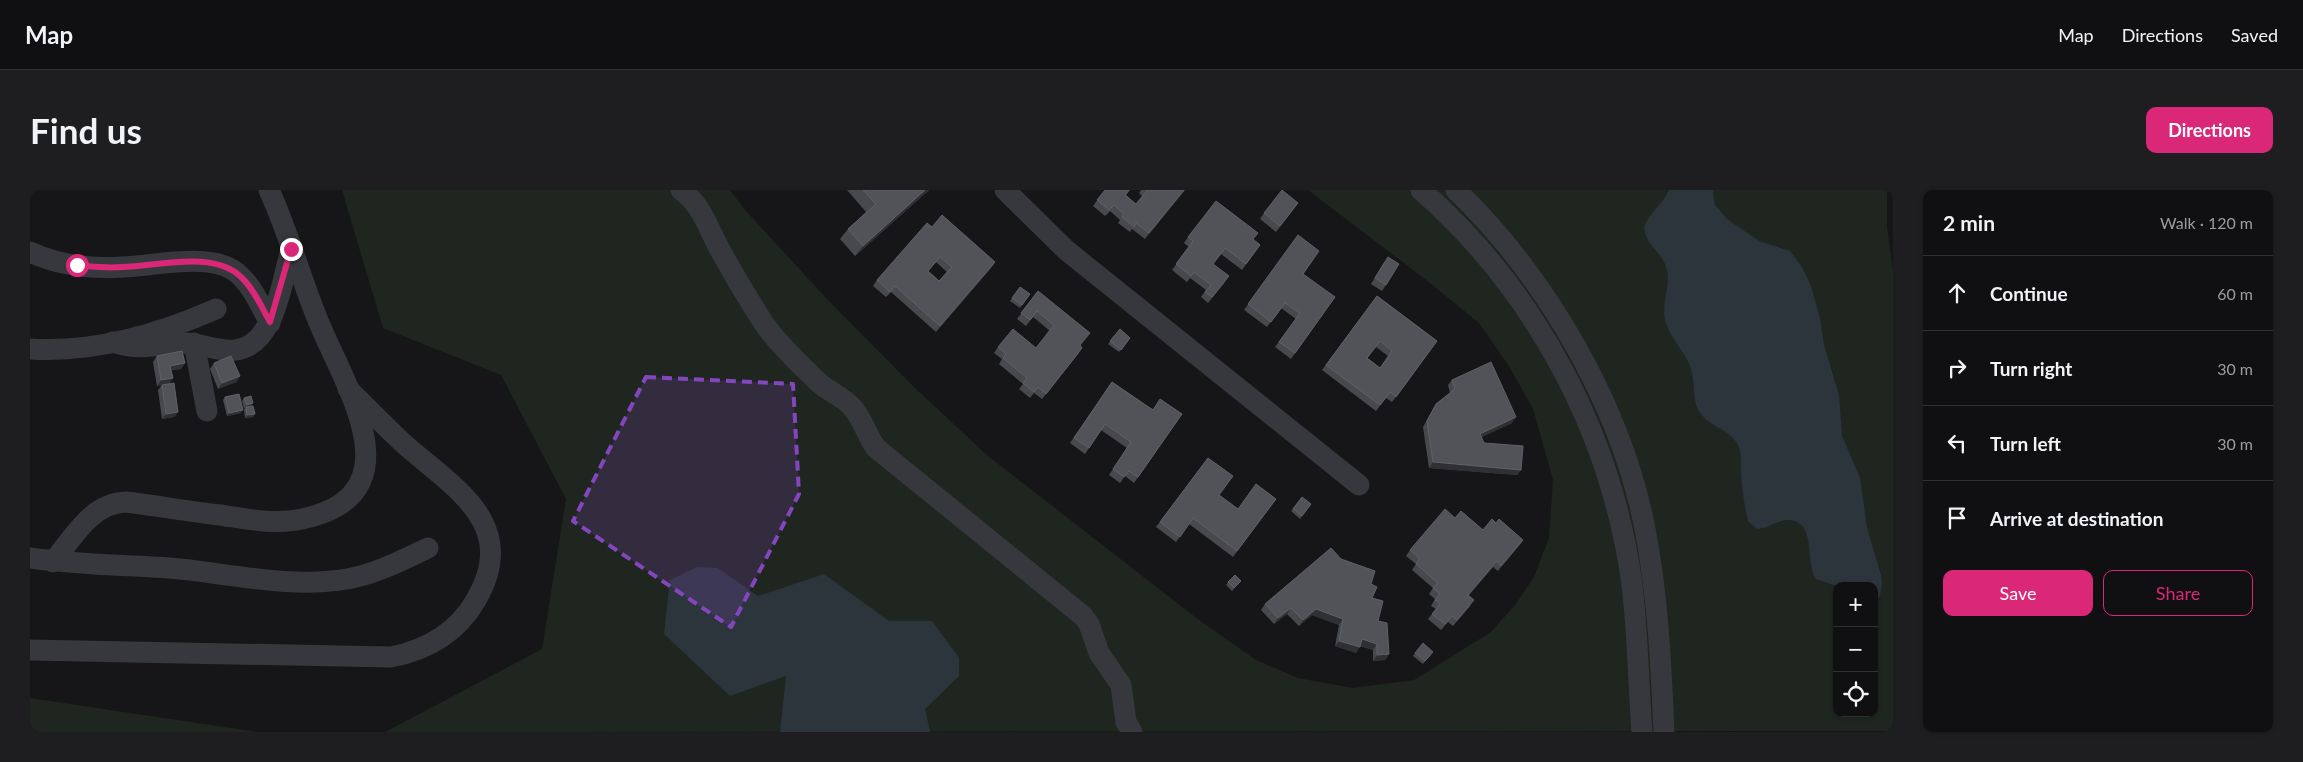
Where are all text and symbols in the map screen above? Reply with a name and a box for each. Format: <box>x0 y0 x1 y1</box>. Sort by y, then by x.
text: Map <box>25 20 73 49</box>
text: Map <box>2058 24 2094 46</box>
text: Directions <box>2122 24 2203 46</box>
text: Saved <box>2231 24 2278 46</box>
button: Directions <box>2146 107 2273 153</box>
text: Find us <box>30 109 142 151</box>
text: 2 min <box>1943 210 1995 235</box>
text: Walk · 120 m <box>2160 213 2253 232</box>
route end <box>280 238 303 261</box>
route start <box>66 254 89 277</box>
icon: ahead <box>1943 279 1971 307</box>
text: Continue <box>1990 282 2068 305</box>
text: 60 m <box>2217 284 2253 303</box>
icon: right <box>1943 354 1971 382</box>
text: Turn right <box>1990 357 2072 380</box>
text: 30 m <box>2217 359 2253 378</box>
icon: left <box>1943 429 1971 457</box>
text: Turn left <box>1990 432 2061 455</box>
text: 30 m <box>2217 434 2253 453</box>
icon: arrive <box>1943 504 1971 532</box>
text: Arrive at destination <box>1990 507 2163 530</box>
button: Save <box>1943 570 2093 616</box>
button: Share <box>2103 570 2253 616</box>
map controls <box>1833 582 1878 717</box>
button: + <box>1833 582 1878 627</box>
button: − <box>1833 627 1878 672</box>
button: locate <box>1833 672 1878 717</box>

